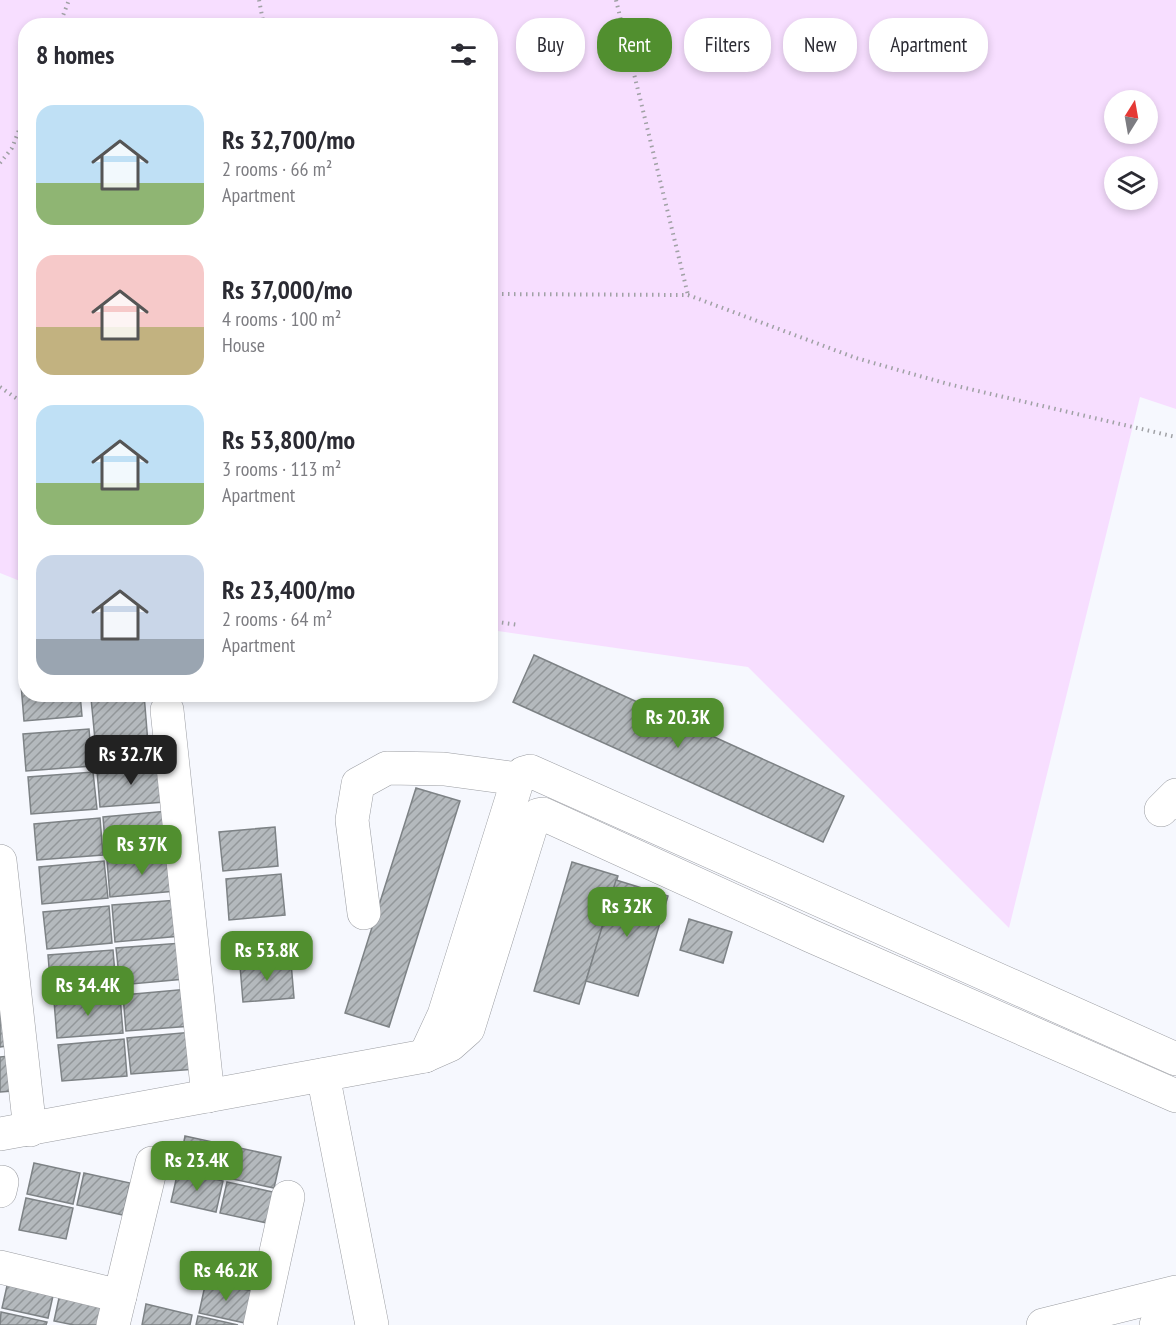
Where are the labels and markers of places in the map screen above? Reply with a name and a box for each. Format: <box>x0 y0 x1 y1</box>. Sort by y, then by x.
pin: Rs 20.3K <box>616 698 740 749</box>
pin: Rs 32.7K <box>69 735 193 786</box>
pin: Rs 37K <box>93 825 191 876</box>
pin: Rs 32K <box>578 887 676 938</box>
pin: Rs 53.8K <box>205 931 329 982</box>
pin: Rs 34.4K <box>26 966 150 1017</box>
pin: Rs 23.4K <box>135 1141 259 1192</box>
pin: Rs 46.2K <box>164 1251 288 1302</box>

